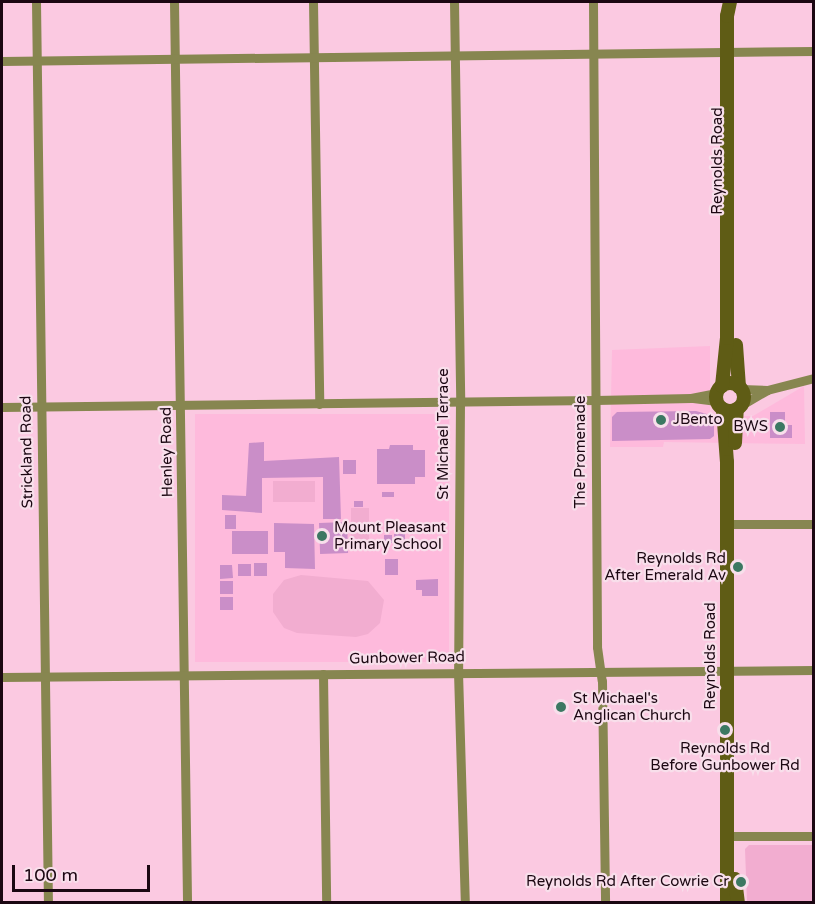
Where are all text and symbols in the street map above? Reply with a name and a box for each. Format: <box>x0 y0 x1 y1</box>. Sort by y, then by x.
street label: Reynolds Road <box>709 107 727 215</box>
street label: St Michael Terrace <box>435 368 453 500</box>
street label: Strickland Road <box>17 396 37 508</box>
street label: The Promenade <box>572 396 590 508</box>
street label: Henley Road <box>157 407 177 497</box>
place label: JBento <box>673 411 722 429</box>
marker: JBento <box>654 413 668 427</box>
place label: BWS <box>733 418 768 436</box>
marker: BWS <box>773 420 787 434</box>
place label: Mount Pleasant Primary School <box>334 518 446 553</box>
marker: Mount Pleasant Primary School <box>315 529 329 543</box>
place label: Reynolds Rd After Emerald Av <box>604 549 726 584</box>
marker: Reynolds Rd After Emerald Av <box>731 560 745 574</box>
street label: Reynolds Road <box>702 602 720 710</box>
street label: Gunbower Road <box>349 648 465 668</box>
place label: St Michael's Anglican Church <box>573 689 691 724</box>
marker: St Michael's Anglican Church <box>554 700 568 714</box>
marker: Reynolds Rd Before Gunbower Rd <box>718 723 732 737</box>
place label: Reynolds Rd Before Gunbower Rd <box>650 739 800 774</box>
scale bar <box>15 853 153 891</box>
text: 100 m <box>23 864 78 886</box>
place label: Reynolds Rd After Cowrie Cr <box>526 873 729 891</box>
marker: Reynolds Rd After Cowrie Cr <box>734 875 748 889</box>

